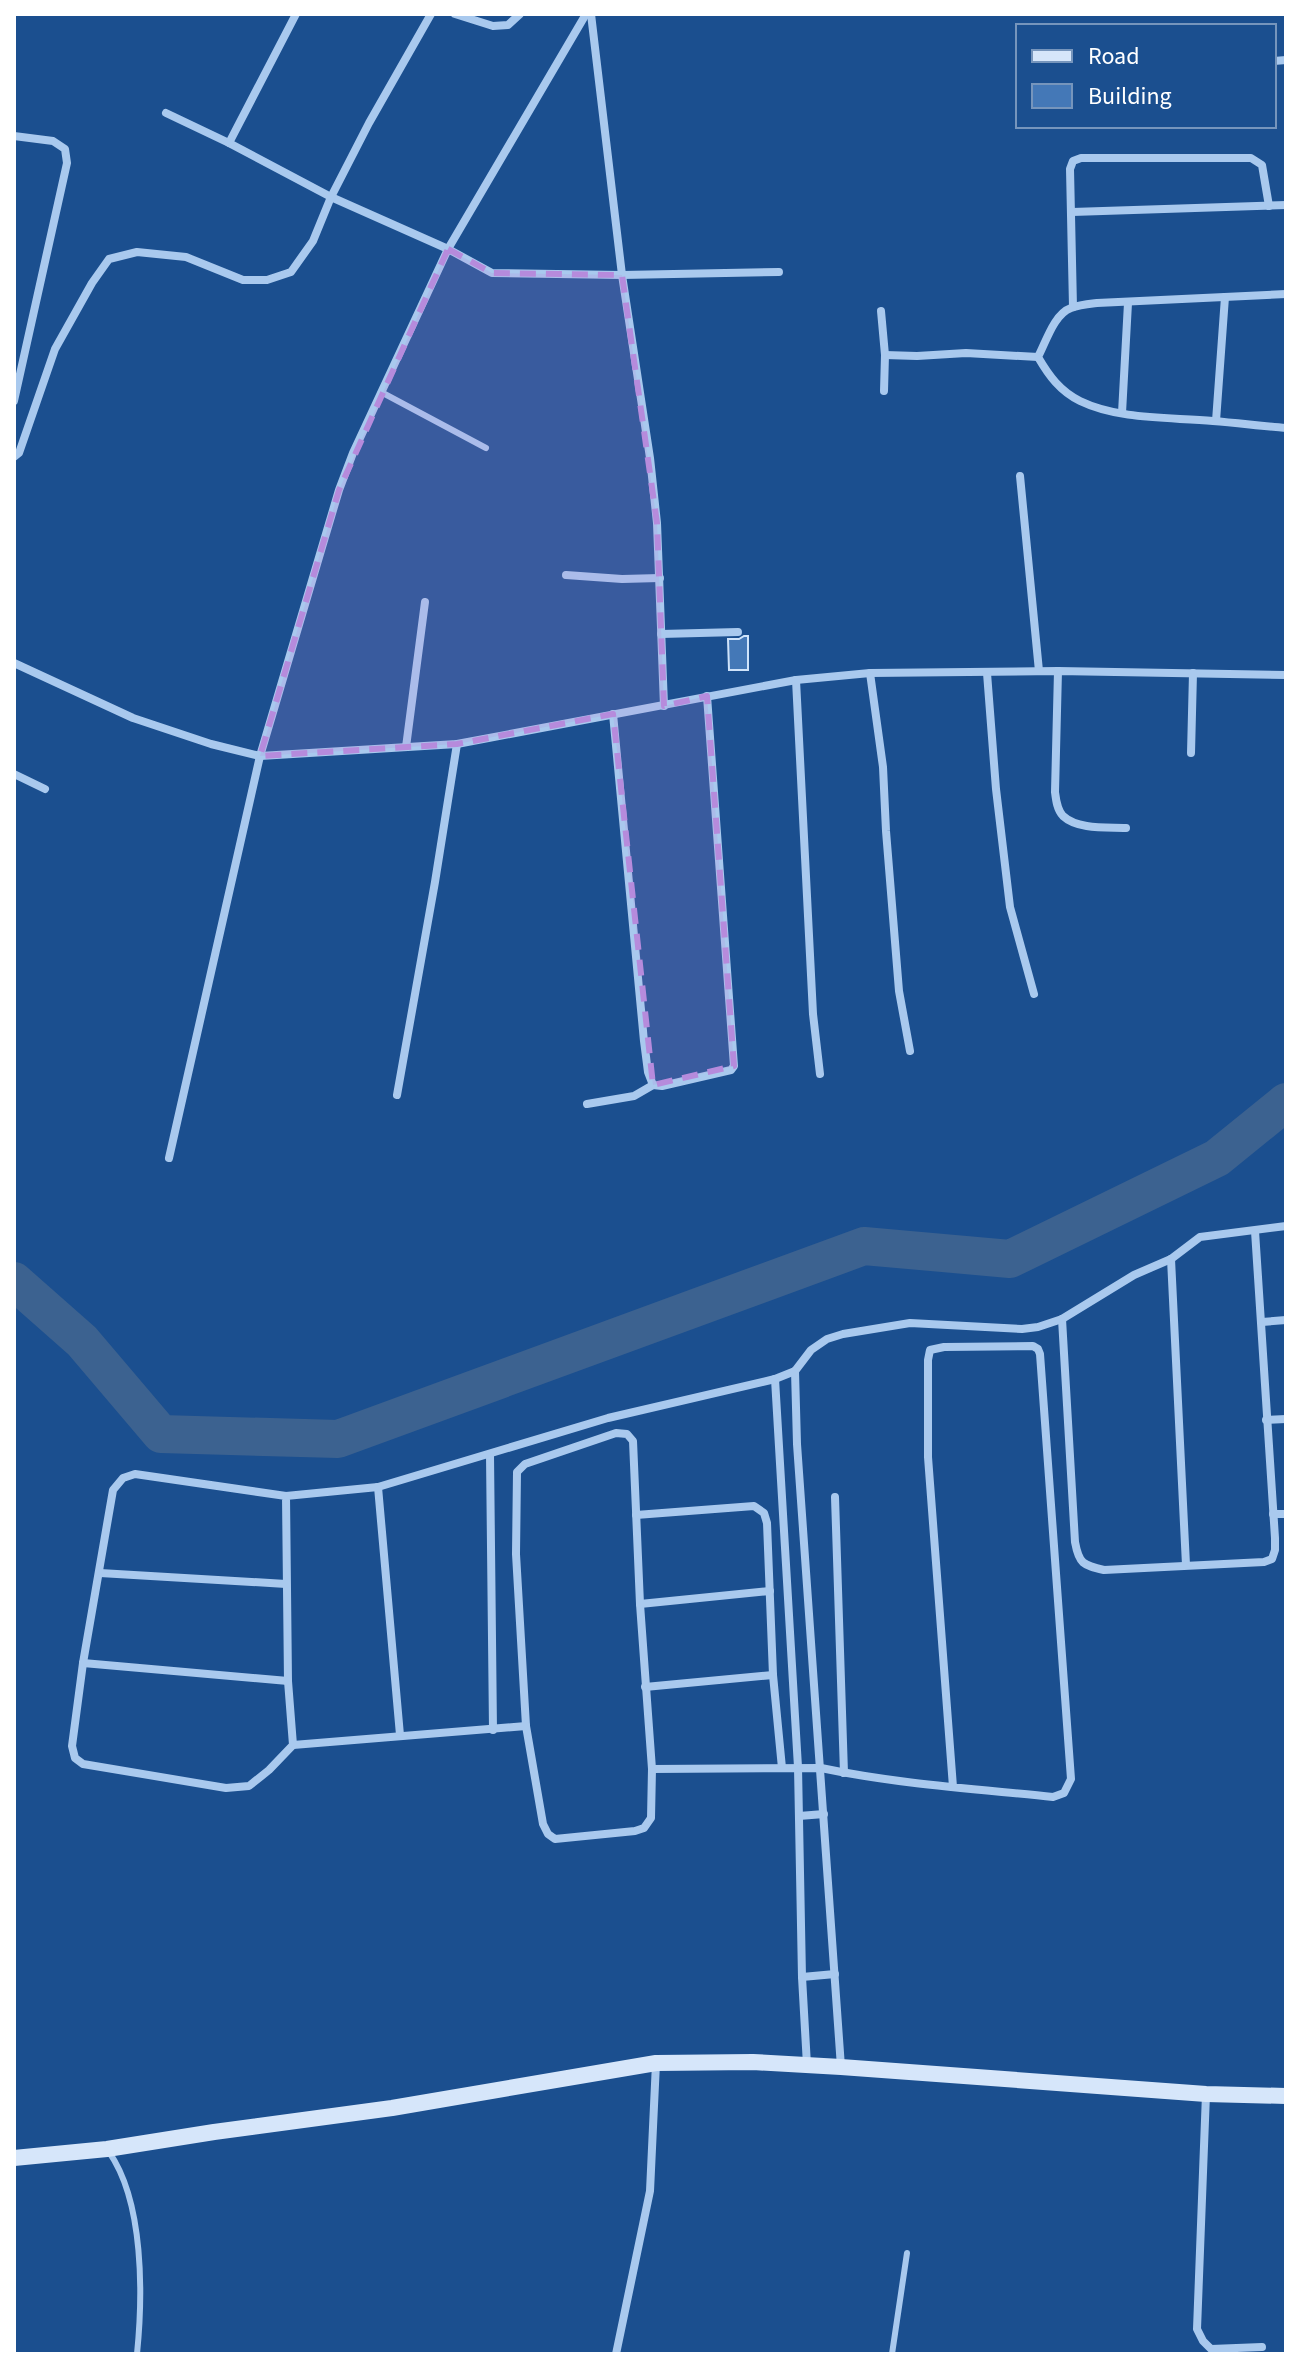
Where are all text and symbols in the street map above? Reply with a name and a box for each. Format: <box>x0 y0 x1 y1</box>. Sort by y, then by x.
legend <box>1016 24 1276 128</box>
text: Road <box>1088 39 1140 74</box>
text: Building <box>1088 79 1172 114</box>

